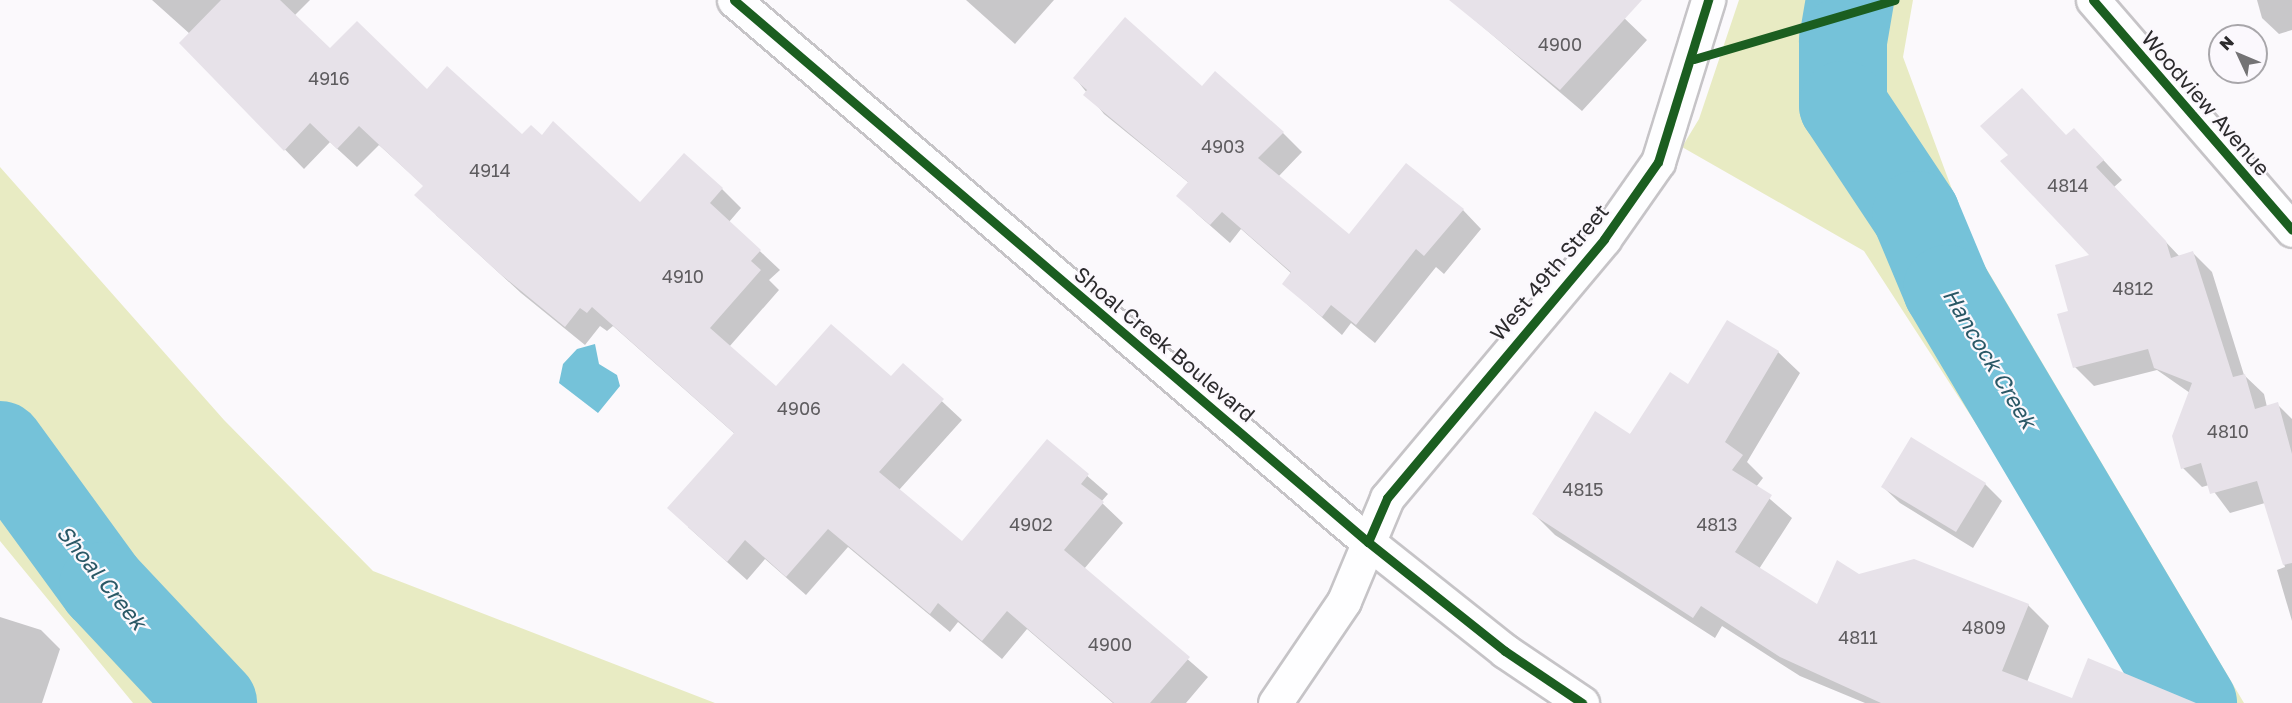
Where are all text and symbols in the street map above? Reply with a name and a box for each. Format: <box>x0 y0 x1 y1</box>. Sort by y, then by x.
north arrow <box>2208 24 2268 84</box>
street label: Woodview Avenue <box>2136 26 2276 180</box>
text: N <box>2215 32 2238 54</box>
house number: 4900 <box>1538 33 1582 55</box>
house number: 4916 <box>308 67 350 89</box>
house number: 4903 <box>1201 135 1245 157</box>
house number: 4914 <box>469 159 511 181</box>
house number: 4814 <box>2047 174 2089 196</box>
street label: West 49th Street <box>1485 199 1613 345</box>
street label: Shoal Creek Boulevard <box>1070 261 1260 427</box>
house number: 4910 <box>662 265 704 287</box>
house number: 4812 <box>2112 277 2154 299</box>
water label: Hancock Creek <box>1938 283 2042 433</box>
house number: 4906 <box>777 397 821 419</box>
house number: 4810 <box>2207 420 2249 442</box>
house number: 4815 <box>1562 478 1604 500</box>
house number: 4902 <box>1009 513 1053 535</box>
house number: 4813 <box>1696 513 1738 535</box>
water label: Shoal Creek <box>52 519 152 635</box>
house number: 4809 <box>1962 616 2006 638</box>
house number: 4811 <box>1838 626 1878 648</box>
house number: 4900 <box>1088 633 1132 655</box>

